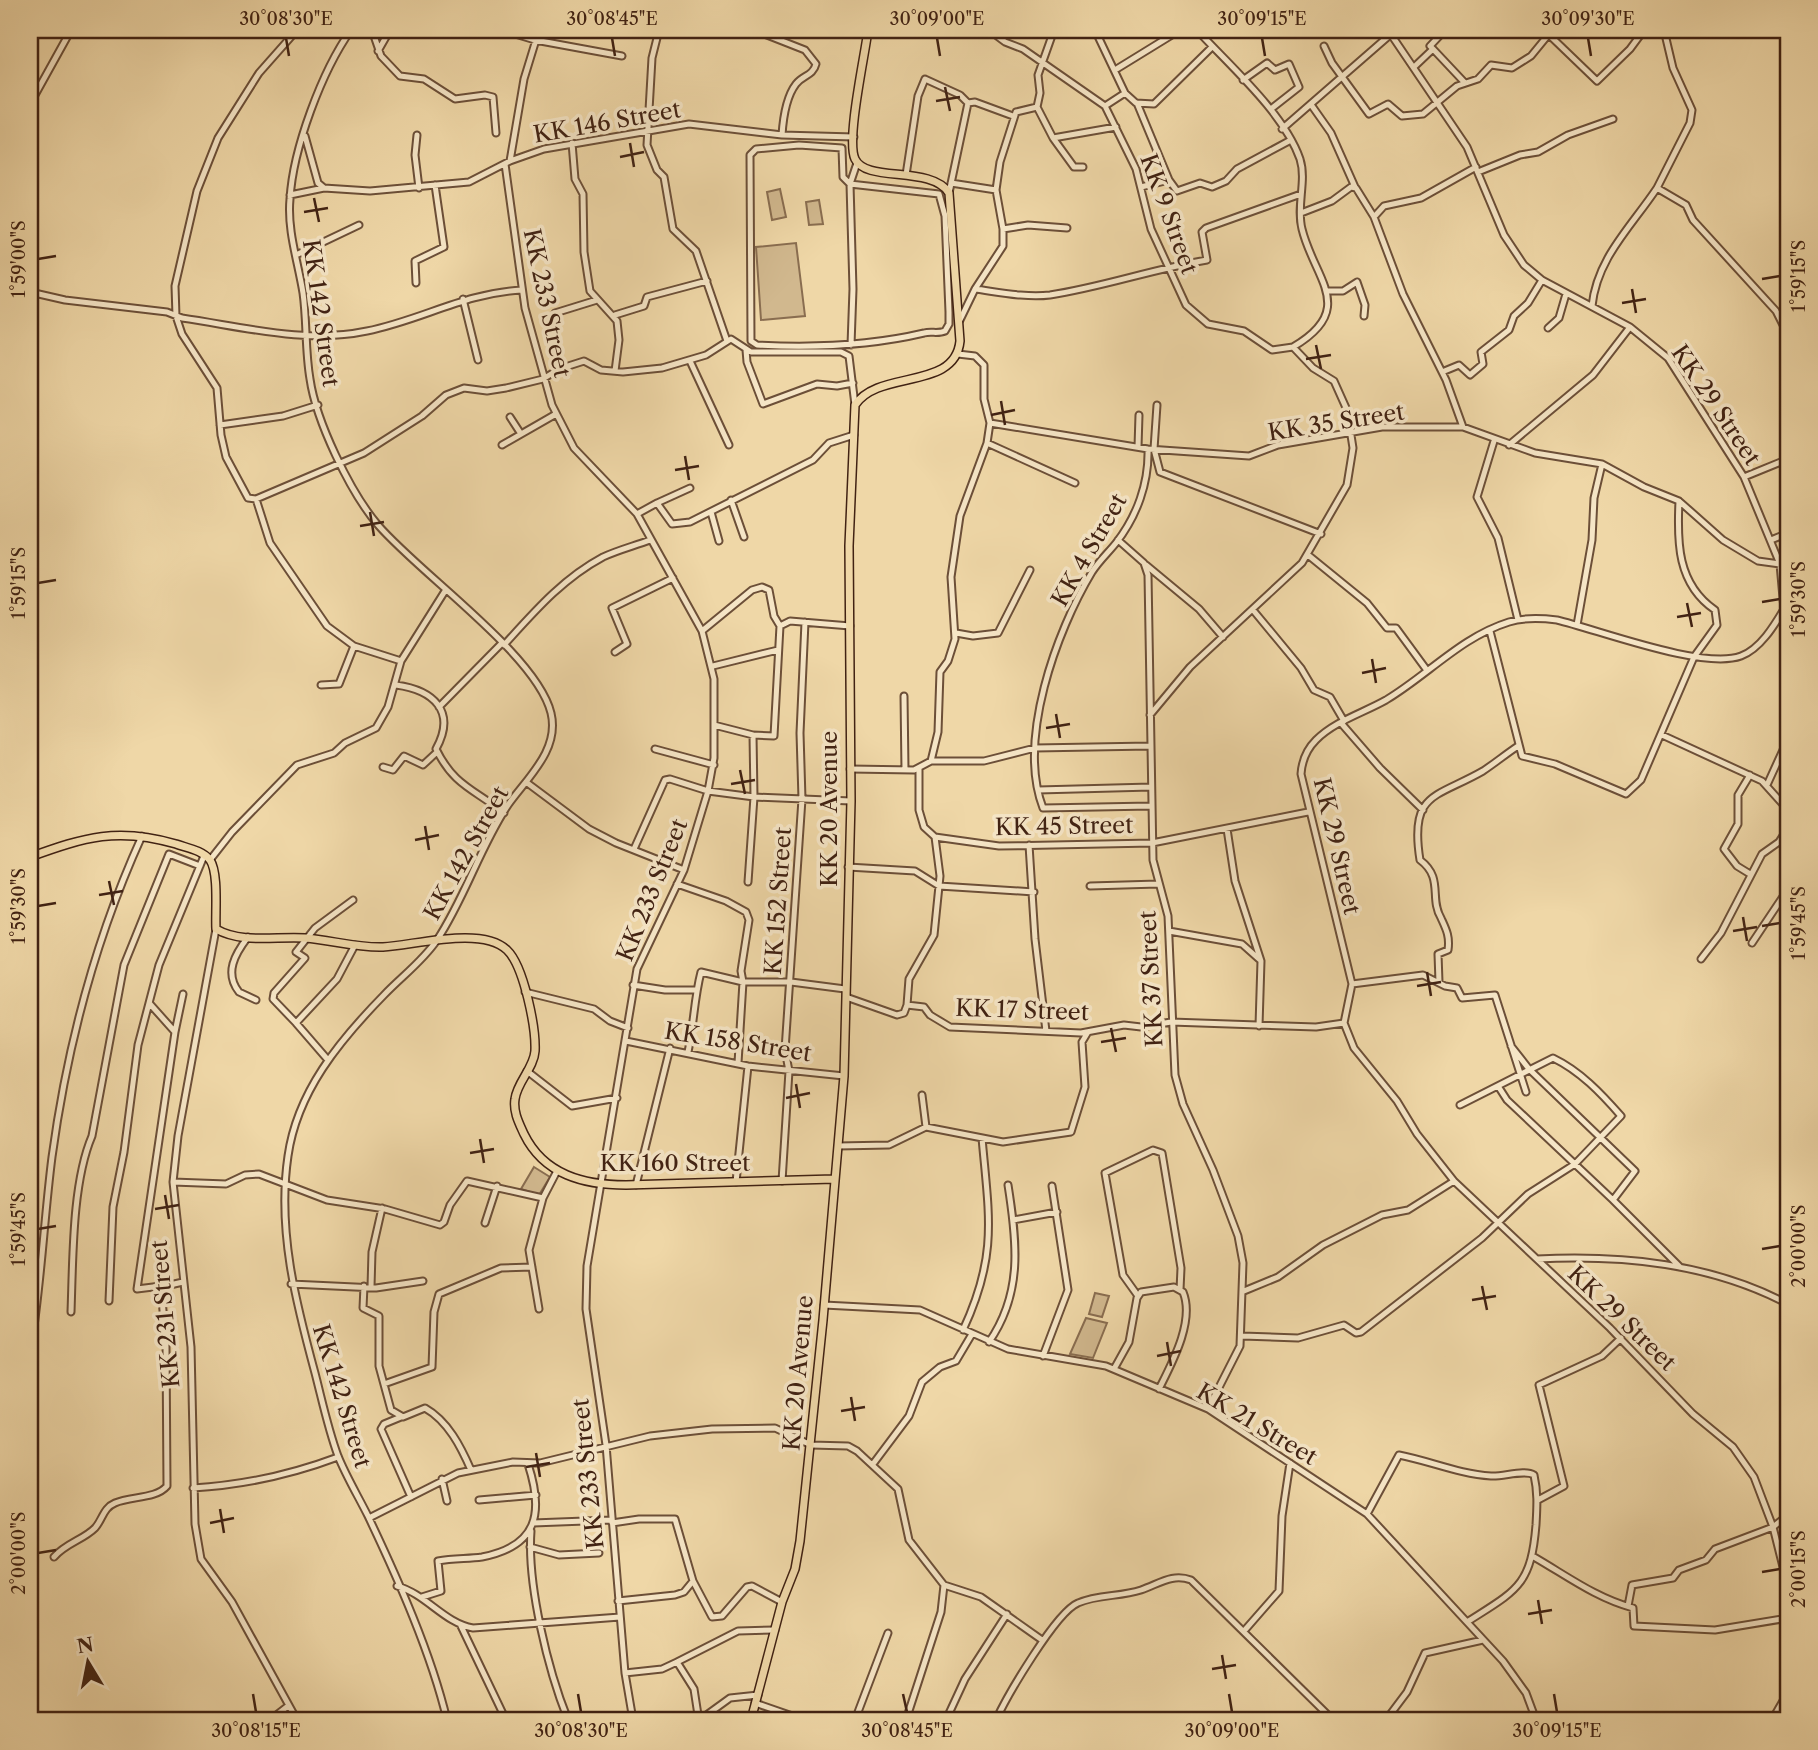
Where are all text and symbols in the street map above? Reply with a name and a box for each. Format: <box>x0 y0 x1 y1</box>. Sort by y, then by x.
text: 30°08'30"E <box>239 8 333 30</box>
text: 30°08'45"E <box>566 8 658 30</box>
text: 30°09'00"E <box>889 8 985 30</box>
text: 30°09'15"E <box>1217 8 1307 30</box>
text: 30°09'30"E <box>1541 8 1635 30</box>
street label: KK 146 Street <box>531 95 683 149</box>
street label: KK 9 Street <box>1134 150 1204 278</box>
text: 1°59'00"S <box>8 220 30 298</box>
street label: KK 233 Street <box>518 226 576 380</box>
street label: KK 142 Street <box>297 237 345 389</box>
text: 1°59'15"S <box>1788 240 1810 312</box>
street label: KK 29 Street <box>1665 339 1767 471</box>
street label: KK 35 Street <box>1266 397 1406 447</box>
street label: KK 4 Street <box>1045 488 1133 612</box>
text: 1°59'15"S <box>8 547 30 619</box>
text: 1°59'30"S <box>1788 561 1810 637</box>
street label: KK 20 Avenue <box>815 731 843 887</box>
street label: KK 29 Street <box>1308 775 1366 917</box>
street label: KK 142 Street <box>418 781 514 925</box>
street label: KK 45 Street <box>995 811 1133 841</box>
street label: KK 233 Street <box>611 815 693 965</box>
street label: KK 152 Street <box>759 826 797 976</box>
text: 1°59'30"S <box>8 868 30 944</box>
text: 1°59'45"S <box>1788 886 1810 960</box>
street label: KK 37 Street <box>1133 910 1169 1048</box>
street label: KK 17 Street <box>955 994 1089 1026</box>
street label: KK 158 Street <box>662 1017 814 1067</box>
street label: KK 160 Street <box>600 1149 750 1177</box>
text: 1°59'45"S <box>8 1192 30 1266</box>
text: 2°00'00"S <box>1788 1204 1810 1288</box>
street label: KK 231 Street <box>145 1239 185 1389</box>
street label: KK 29 Street <box>1562 1260 1682 1376</box>
street label: KK 20 Avenue <box>777 1294 819 1452</box>
street label: KK 142 Street <box>307 1321 377 1471</box>
street label: KK 21 Street <box>1192 1377 1322 1471</box>
street label: KK 233 Street <box>566 1397 610 1551</box>
text: 2°00'00"S <box>8 1511 30 1595</box>
text: 2°00'15"S <box>1788 1530 1810 1608</box>
north arrow <box>52 1628 122 1698</box>
text: N <box>75 1633 95 1659</box>
text: 30°08'15"E <box>211 1720 301 1742</box>
text: 30°08'30"E <box>534 1720 628 1742</box>
text: 30°08'45"E <box>861 1720 953 1742</box>
text: 30°09'00"E <box>1184 1720 1280 1742</box>
text: 30°09'15"E <box>1512 1720 1602 1742</box>

